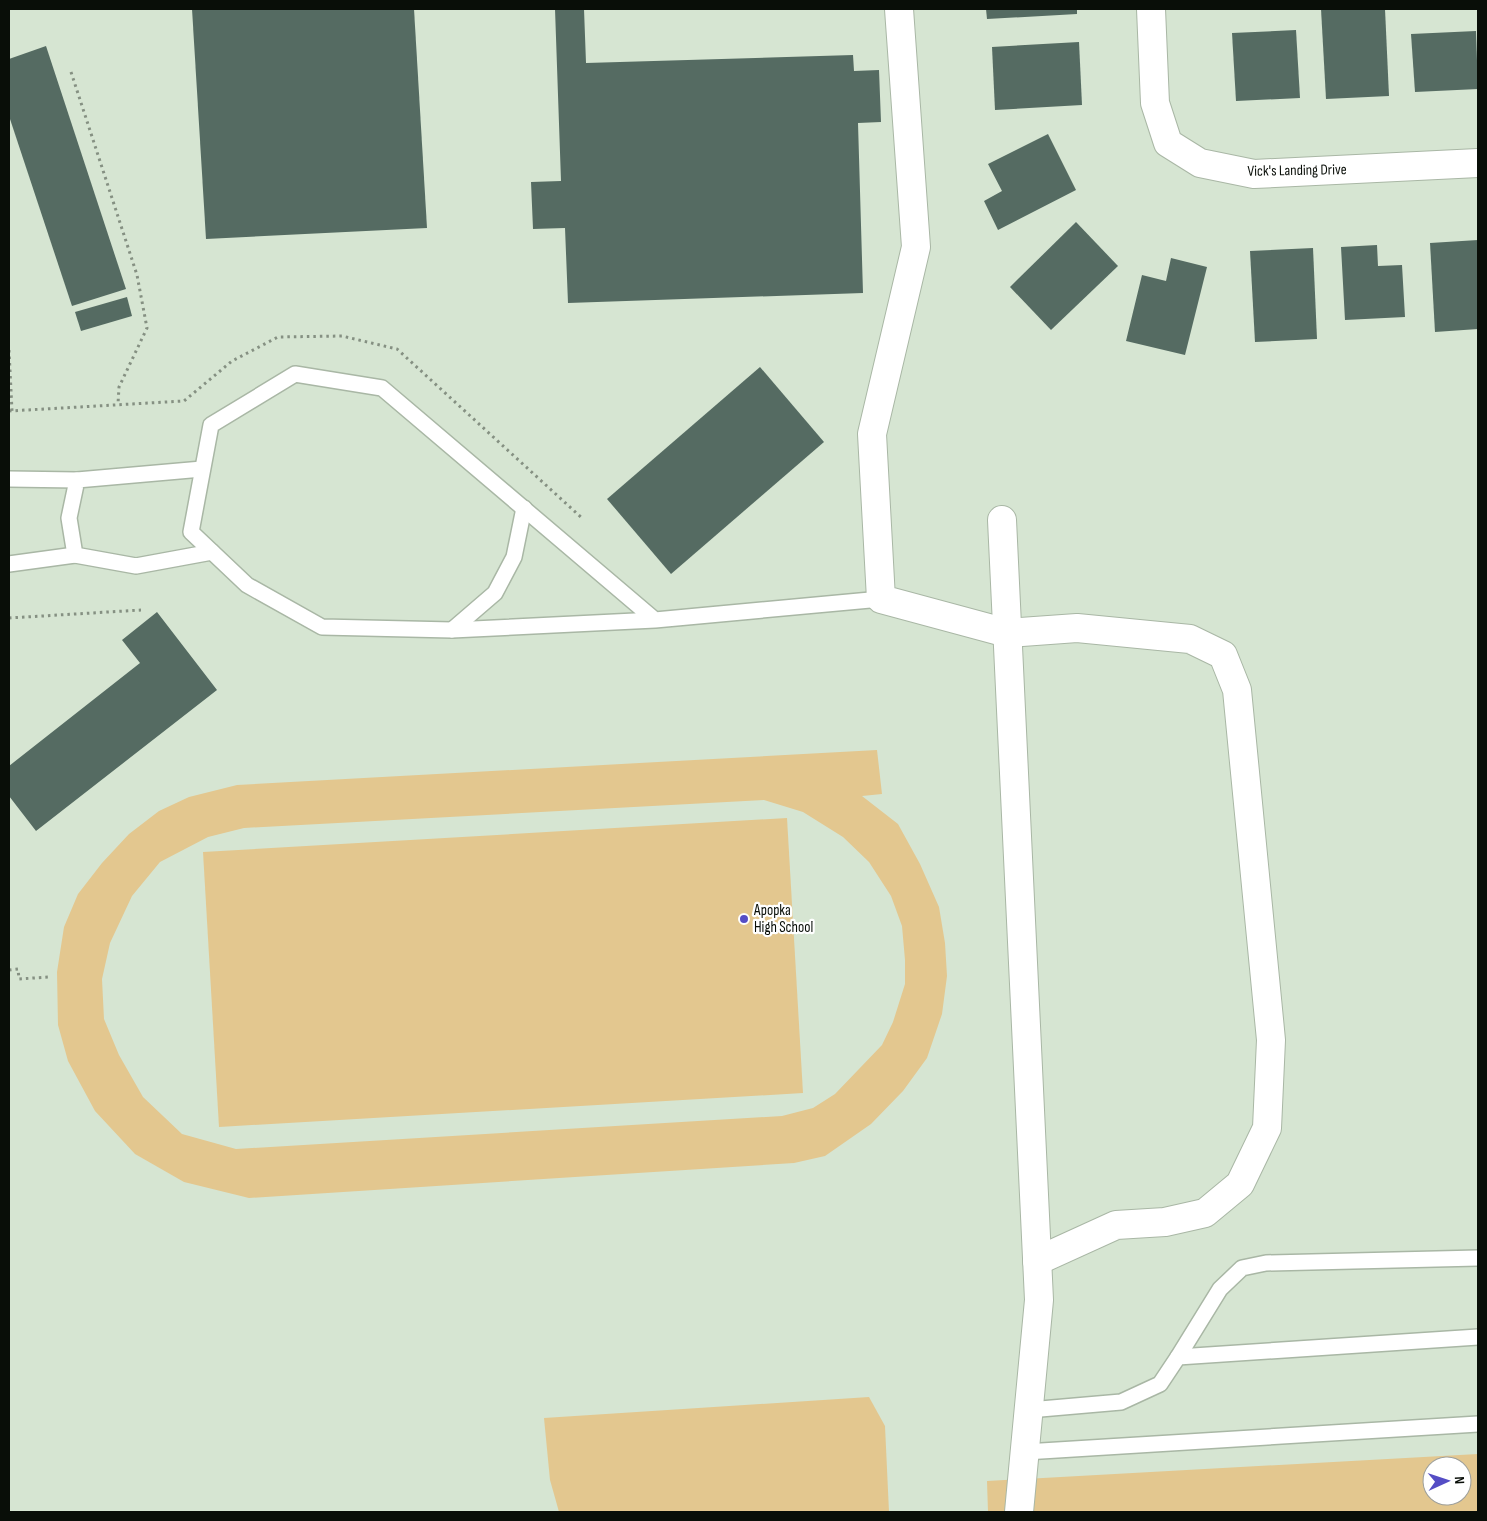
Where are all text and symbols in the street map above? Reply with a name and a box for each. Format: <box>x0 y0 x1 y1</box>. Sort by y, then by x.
street label: Vick's Landing Drive <box>1247 160 1347 181</box>
place label: Apopka High School <box>753 901 813 937</box>
marker: Apopka High School <box>738 913 750 925</box>
north arrow <box>1422 1456 1472 1506</box>
text: N <box>1451 1476 1468 1485</box>

